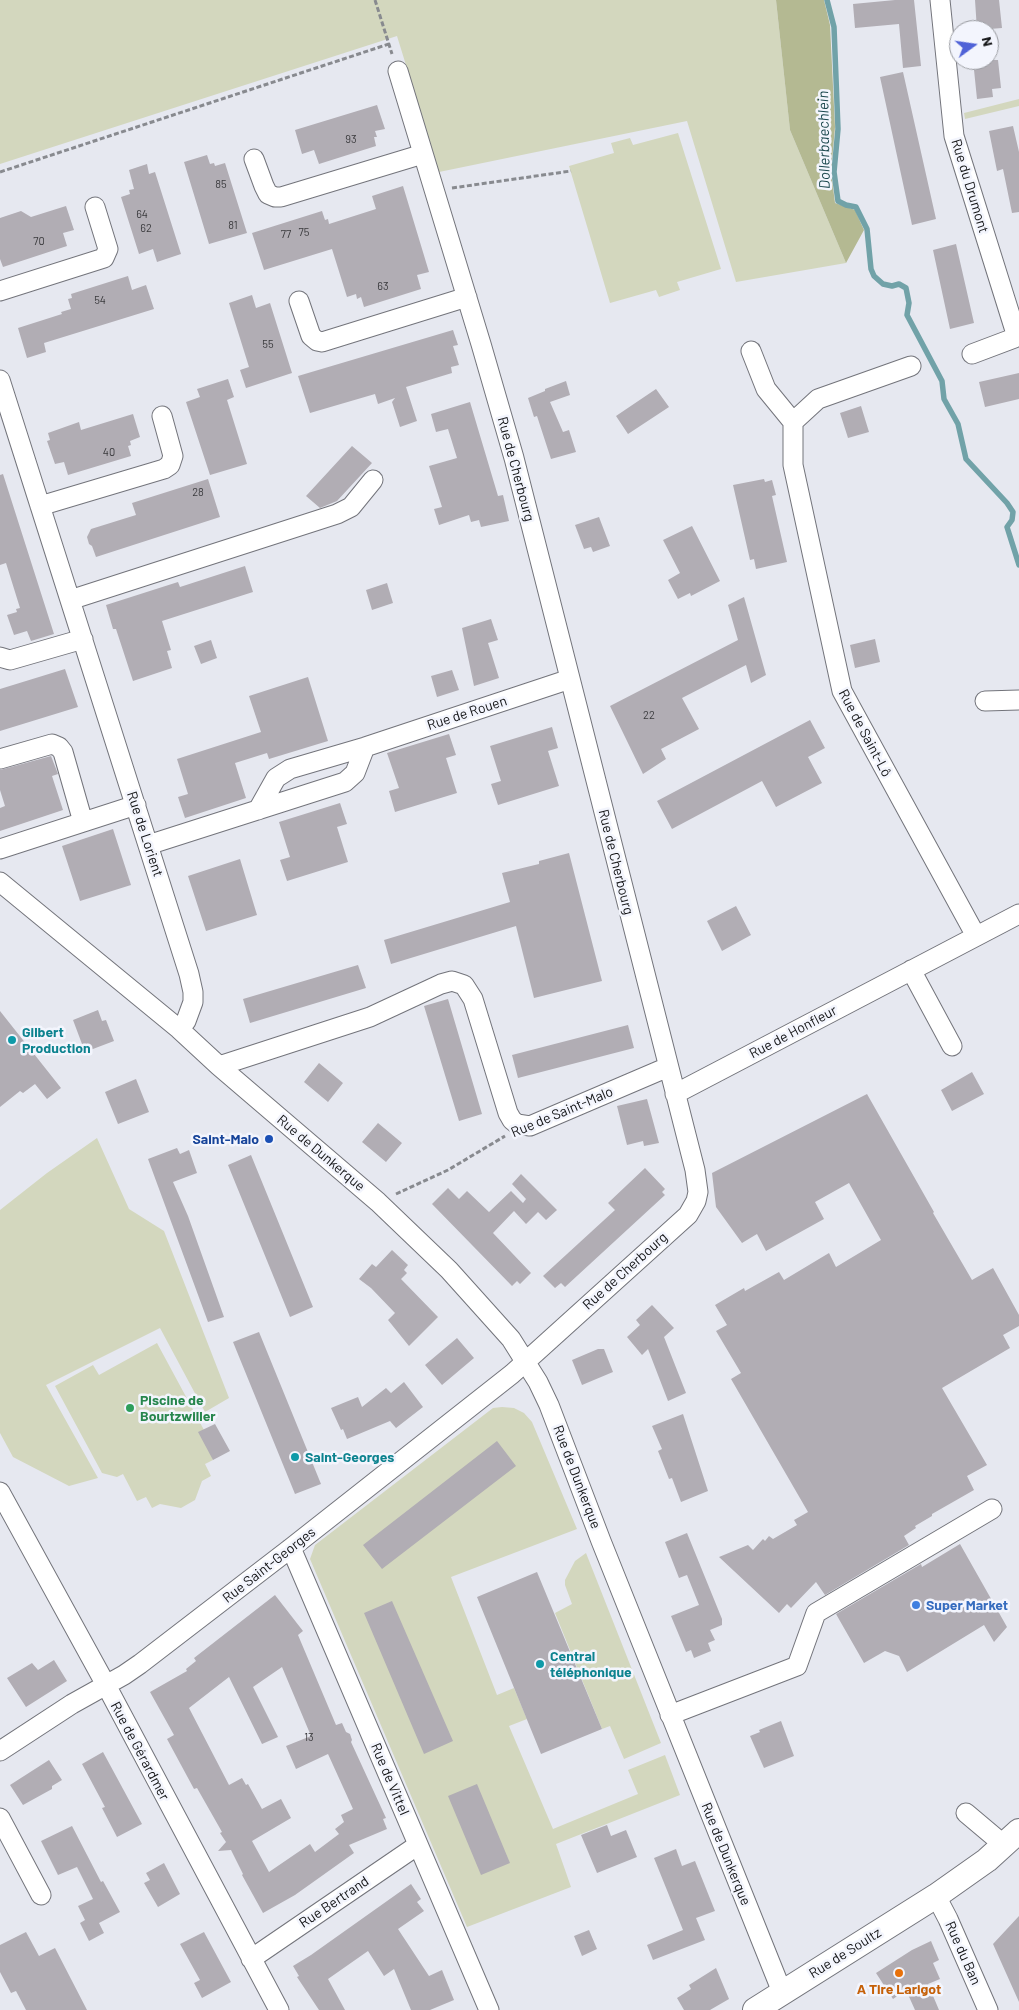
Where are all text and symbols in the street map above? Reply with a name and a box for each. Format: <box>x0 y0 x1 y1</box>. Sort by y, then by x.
north arrow <box>949 20 999 70</box>
text: N <box>979 35 997 48</box>
water label: Dollerbaechlein <box>814 91 834 189</box>
house number: 93 <box>345 132 357 146</box>
street label: Rue du Drumont <box>948 137 992 235</box>
house number: 85 <box>215 177 227 191</box>
house number: 64 <box>136 207 148 221</box>
house number: 81 <box>228 218 238 232</box>
house number: 62 <box>140 221 152 235</box>
house number: 75 <box>299 225 309 239</box>
house number: 77 <box>281 227 291 241</box>
house number: 70 <box>33 234 45 248</box>
house number: 63 <box>377 279 389 293</box>
house number: 54 <box>94 293 106 307</box>
house number: 55 <box>262 337 274 351</box>
street label: Rue de Cherbourg <box>494 415 538 523</box>
house number: 40 <box>103 445 115 459</box>
house number: 28 <box>192 485 204 499</box>
street label: Rue de Saint-Lô <box>835 686 895 780</box>
street label: Rue de Rouen <box>425 692 509 734</box>
house number: 22 <box>643 708 655 722</box>
street label: Rue de Lorient <box>123 789 167 879</box>
street label: Rue de Cherbourg <box>595 808 637 916</box>
street label: Rue de Honfleur <box>746 1002 840 1062</box>
place label: Gilbert Production <box>22 1024 91 1056</box>
marker: Gilbert Production <box>6 1034 18 1046</box>
street label: Rue de Saint-Malo <box>509 1083 615 1141</box>
street label: Rue de Dunkerque <box>274 1111 368 1195</box>
place label: Saint-Malo <box>193 1131 259 1147</box>
marker: Saint-Malo <box>263 1133 275 1145</box>
street label: Rue de Cherbourg <box>579 1229 671 1313</box>
place label: Piscine de Bourtzwiller <box>140 1392 216 1424</box>
marker: Piscine de Bourtzwiller <box>124 1402 136 1414</box>
street label: Rue de Dunkerque <box>550 1423 604 1531</box>
place label: Saint-Georges <box>305 1449 394 1465</box>
marker: Saint-Georges <box>289 1451 301 1463</box>
street label: Rue Saint-Georges <box>219 1524 319 1606</box>
place label: Super Market <box>926 1597 1008 1613</box>
marker: Super Market <box>910 1599 922 1611</box>
place label: Central téléphonique <box>550 1648 632 1680</box>
marker: Central téléphonique <box>534 1658 546 1670</box>
street label: Rue de Gérardmer <box>107 1699 173 1803</box>
house number: 13 <box>304 1730 314 1744</box>
street label: Rue de Vittel <box>367 1740 413 1818</box>
street label: Rue de Dunkerque <box>698 1800 754 1908</box>
street label: Rue Bertrand <box>296 1873 372 1931</box>
street label: Rue du Ban <box>942 1919 984 1987</box>
street label: Rue de Soultz <box>806 1924 884 1982</box>
marker: A Tire Larigot <box>893 1967 905 1979</box>
place label: A Tire Larigot <box>857 1981 941 1997</box>

